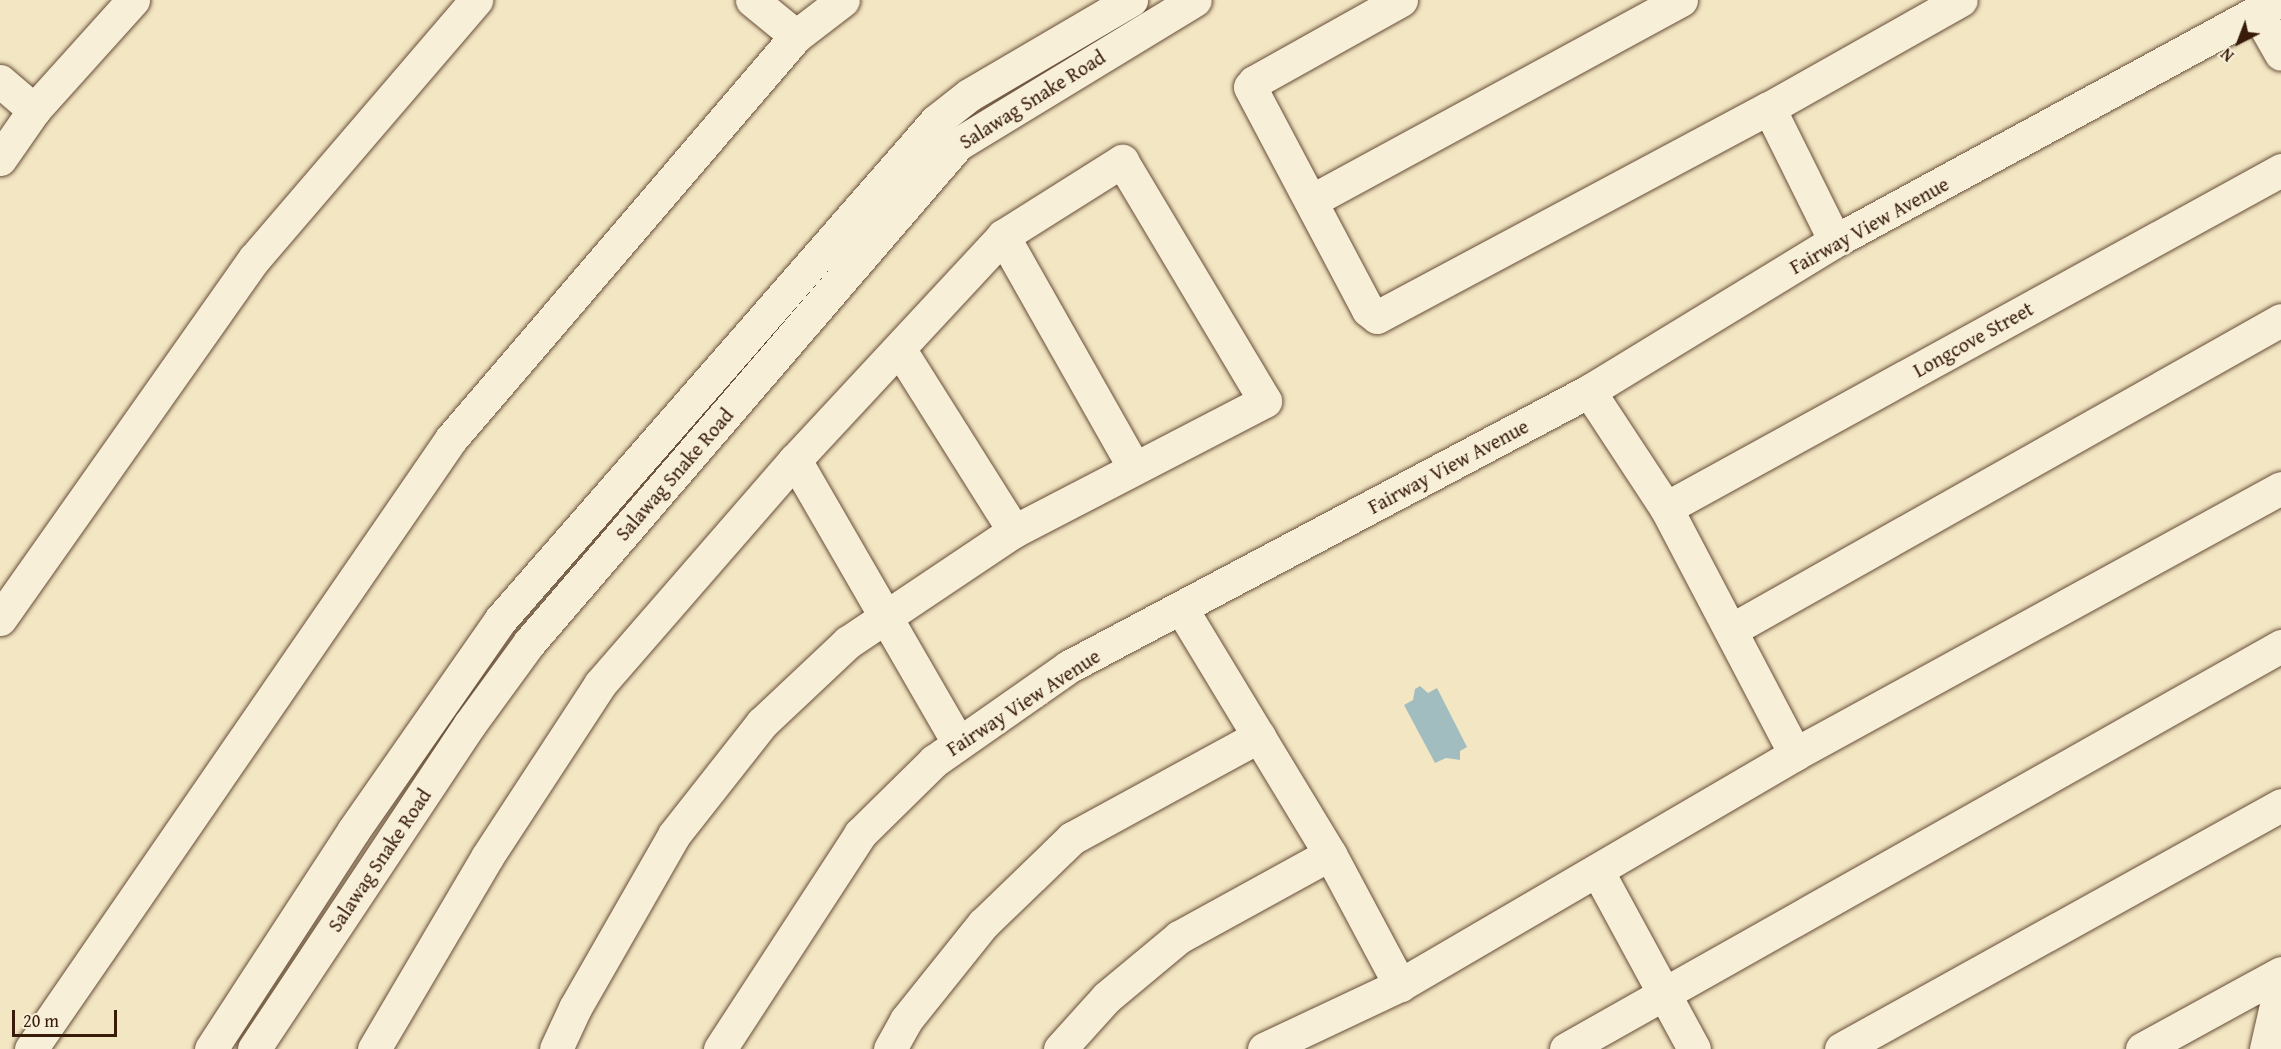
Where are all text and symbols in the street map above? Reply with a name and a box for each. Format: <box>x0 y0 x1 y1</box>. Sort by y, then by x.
north arrow <box>2209 12 2269 72</box>
text: N <box>2215 43 2239 68</box>
street label: Salawag Snake Road <box>955 44 1109 154</box>
street label: Fairway View Avenue <box>1785 171 1953 279</box>
street label: Longcove Street <box>1909 296 2037 382</box>
street label: Salawag Snake Road <box>610 403 738 545</box>
street label: Fairway View Avenue <box>1364 414 1532 518</box>
street label: Fairway View Avenue <box>942 643 1104 761</box>
street label: Salawag Snake Road <box>322 784 436 936</box>
scale bar <box>15 998 120 1036</box>
text: 20 m <box>23 1007 59 1034</box>

